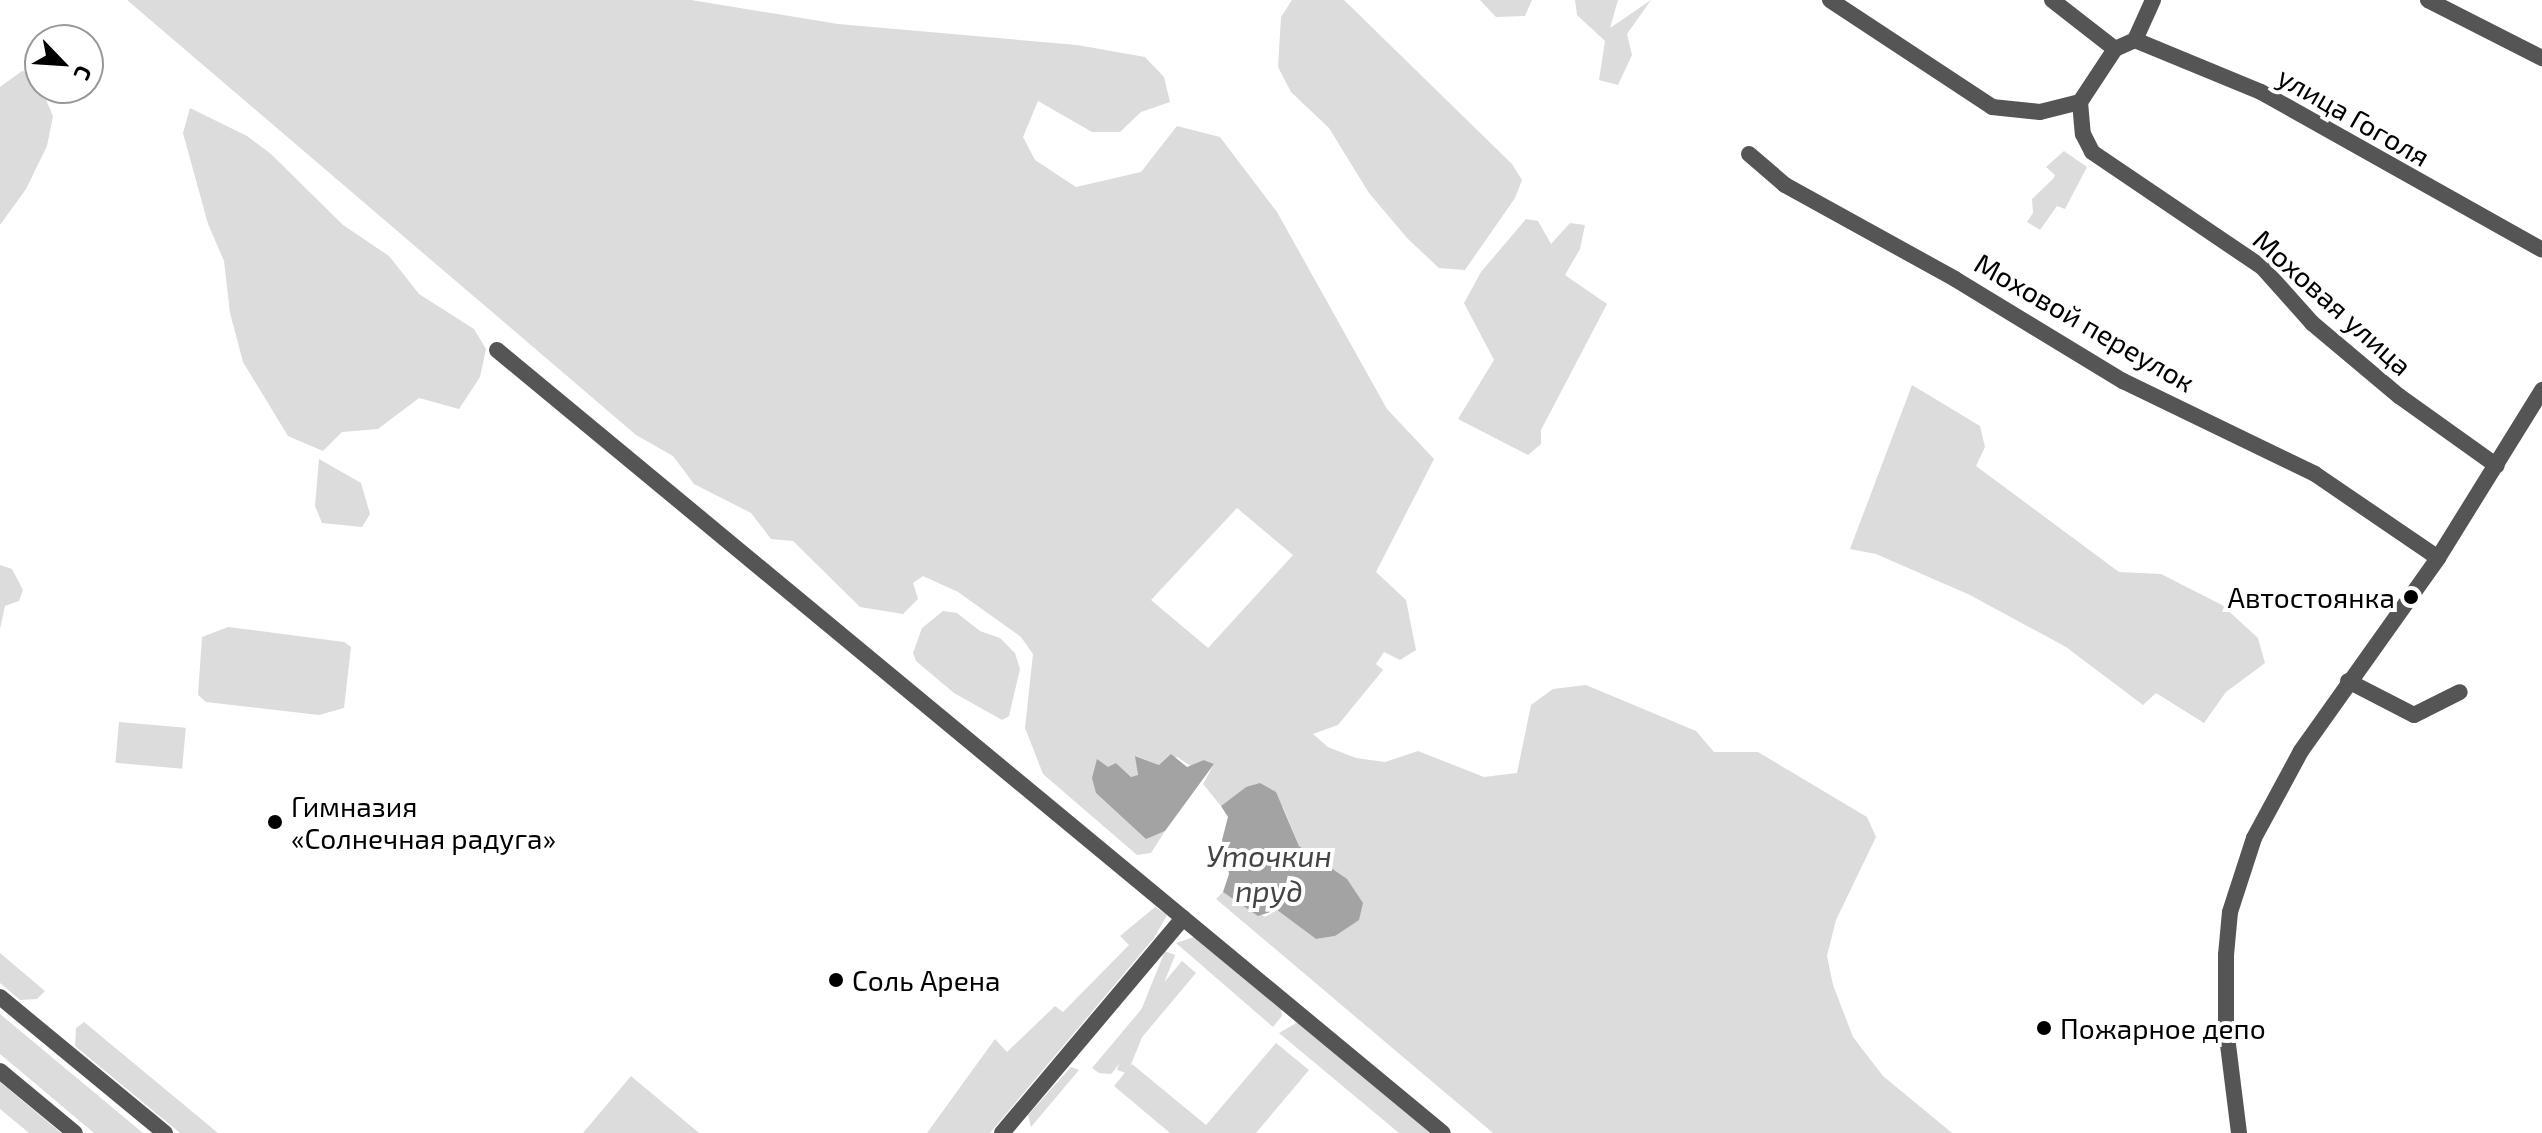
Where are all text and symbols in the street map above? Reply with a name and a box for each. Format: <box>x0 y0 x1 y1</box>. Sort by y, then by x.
north arrow <box>24 24 104 104</box>
street label: улица Гоголя <box>2272 59 2436 173</box>
text: С <box>69 62 98 85</box>
street label: Моховая улица <box>2247 222 2419 382</box>
street label: Моховой переулок <box>1969 245 2201 399</box>
place label: Автостоянка <box>2227 580 2395 614</box>
marker: Автостоянка <box>2402 588 2420 606</box>
place label: Гимназия «Солнечная радуга» <box>291 789 556 855</box>
marker: Гимназия «Солнечная радуга» <box>266 813 284 831</box>
water label: Уточкин пруд <box>1206 837 1332 908</box>
place label: Соль Арена <box>852 963 1001 997</box>
marker: Соль Арена <box>827 971 845 989</box>
place label: Пожарное депо <box>2060 1011 2266 1045</box>
marker: Пожарное депо <box>2035 1019 2053 1037</box>

